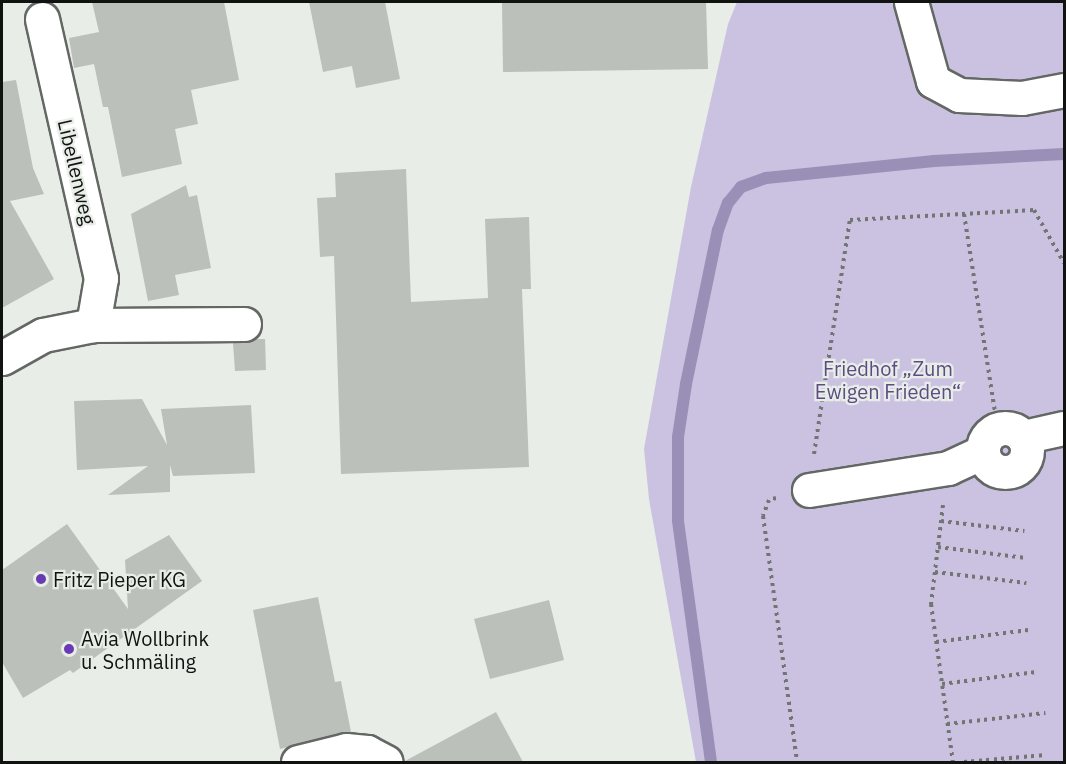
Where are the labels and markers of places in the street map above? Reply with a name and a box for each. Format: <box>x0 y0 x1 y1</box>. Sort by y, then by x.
place label: Fritz Pieper KG <box>53 567 186 591</box>
marker: Fritz Pieper KG <box>34 572 48 586</box>
place label: Avia Wollbrink u. Schmäling <box>81 626 209 673</box>
marker: Avia Wollbrink u. Schmäling <box>62 642 76 656</box>

